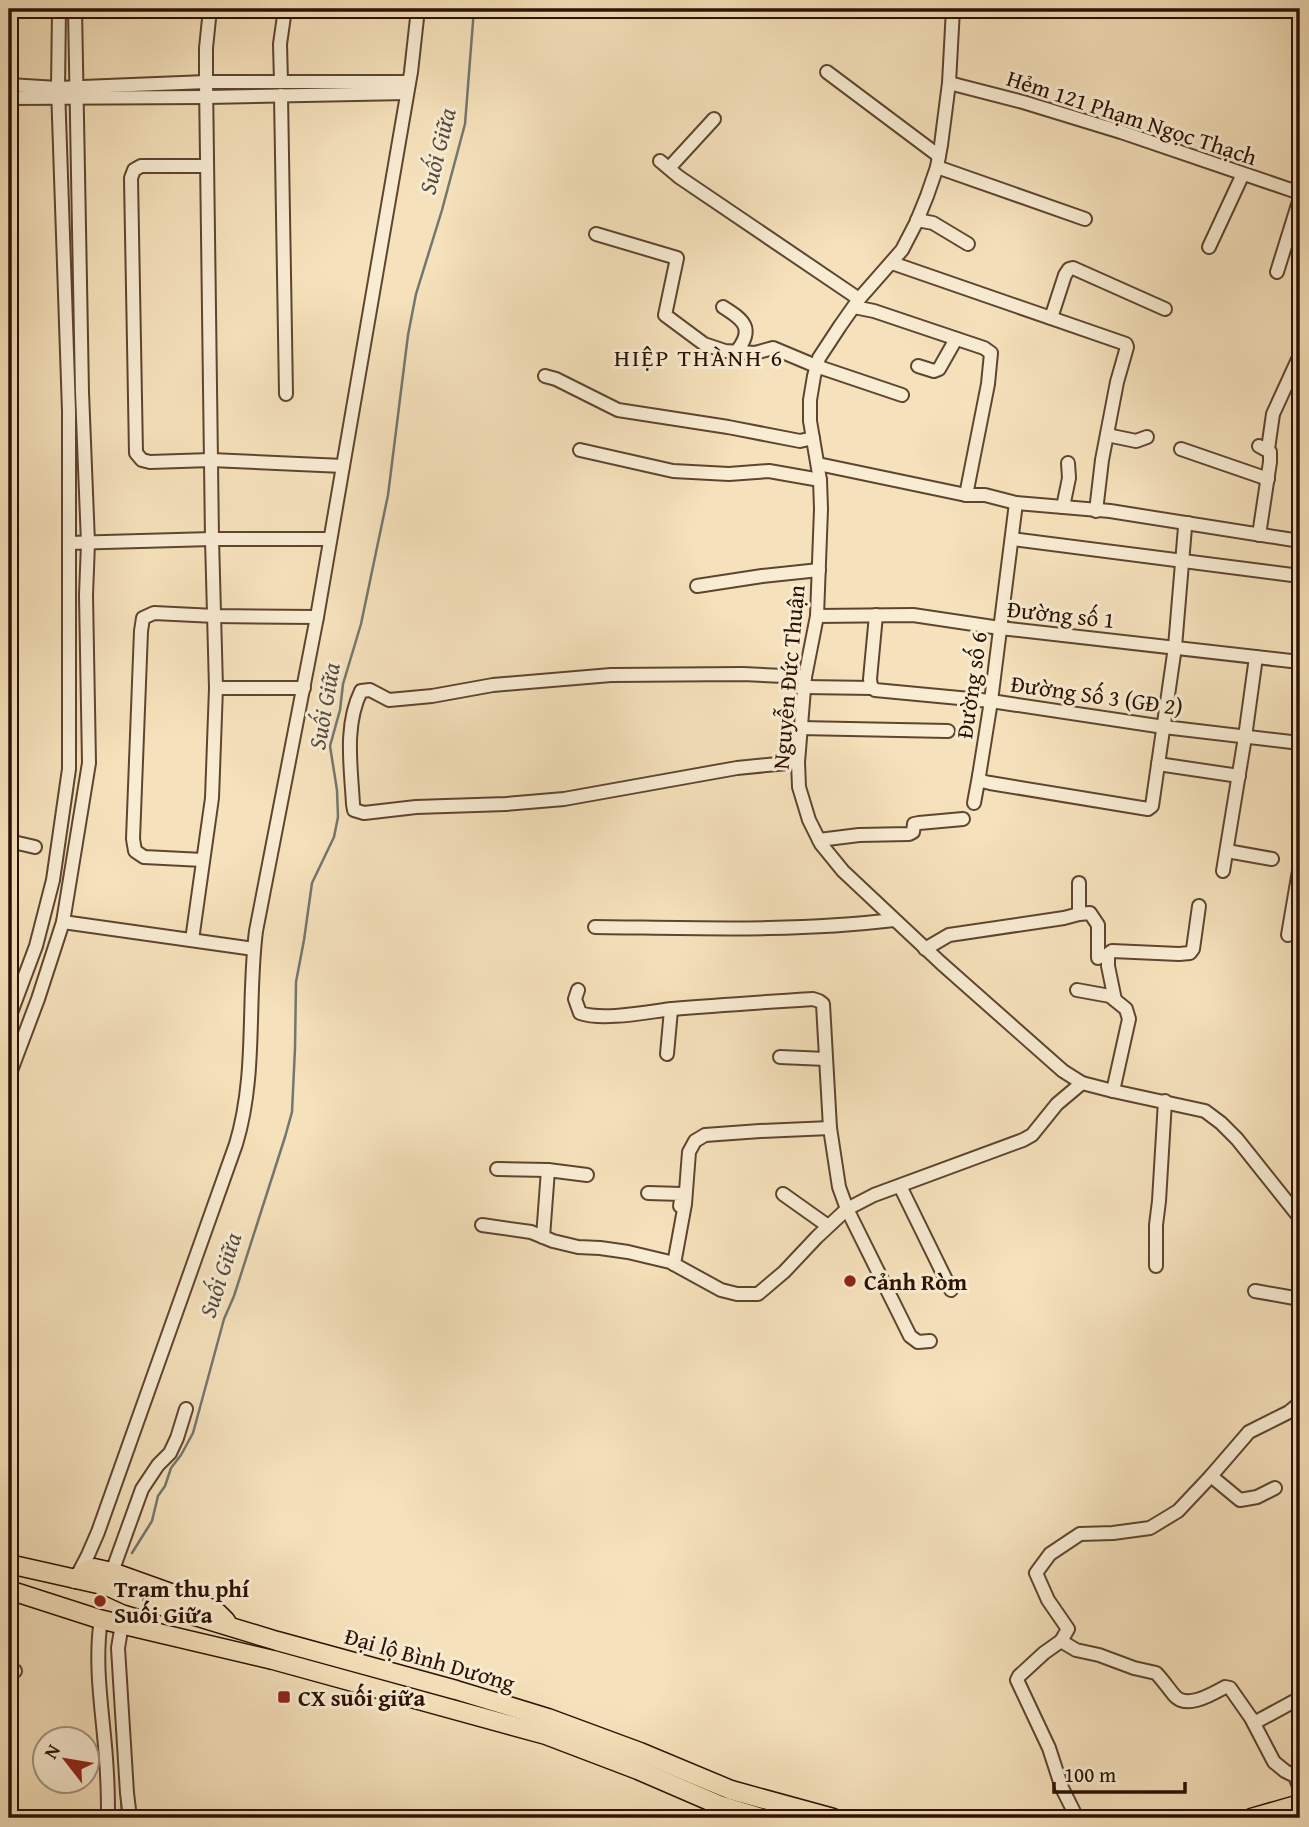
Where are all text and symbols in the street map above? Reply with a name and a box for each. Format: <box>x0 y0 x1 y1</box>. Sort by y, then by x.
street label: Hẻm 121 Phạm Ngọc Thạch <box>1003 61 1261 173</box>
water label: Suối Giữa <box>409 104 465 198</box>
district label: HIỆP THÀNH 6 <box>614 340 784 375</box>
street label: Nguyễn Đức Thuận <box>764 583 813 771</box>
street label: Đường số 1 <box>1006 592 1116 636</box>
street label: Đường số 6 <box>947 629 995 741</box>
water label: Suối Giữa <box>299 660 349 752</box>
street label: Đường Số 3 (GĐ 2) <box>1009 667 1185 723</box>
water label: Suối Giữa <box>190 1228 250 1322</box>
place label: Cảnh Ròm <box>864 1265 968 1298</box>
marker: Cảnh Ròm <box>842 1273 858 1289</box>
place label: Trạm thu phí Suối Giữa <box>114 1572 250 1631</box>
marker: Trạm thu phí Suối Giữa <box>92 1593 108 1609</box>
street label: Đại lộ Bình Dương <box>341 1619 520 1699</box>
place label: CX suối giữa <box>298 1681 425 1714</box>
marker: CX suối giữa <box>276 1689 292 1705</box>
north arrow <box>32 1726 102 1796</box>
text: N <box>36 1738 67 1764</box>
scale bar <box>1054 1750 1185 1794</box>
text: 100 m <box>1064 1759 1116 1790</box>

